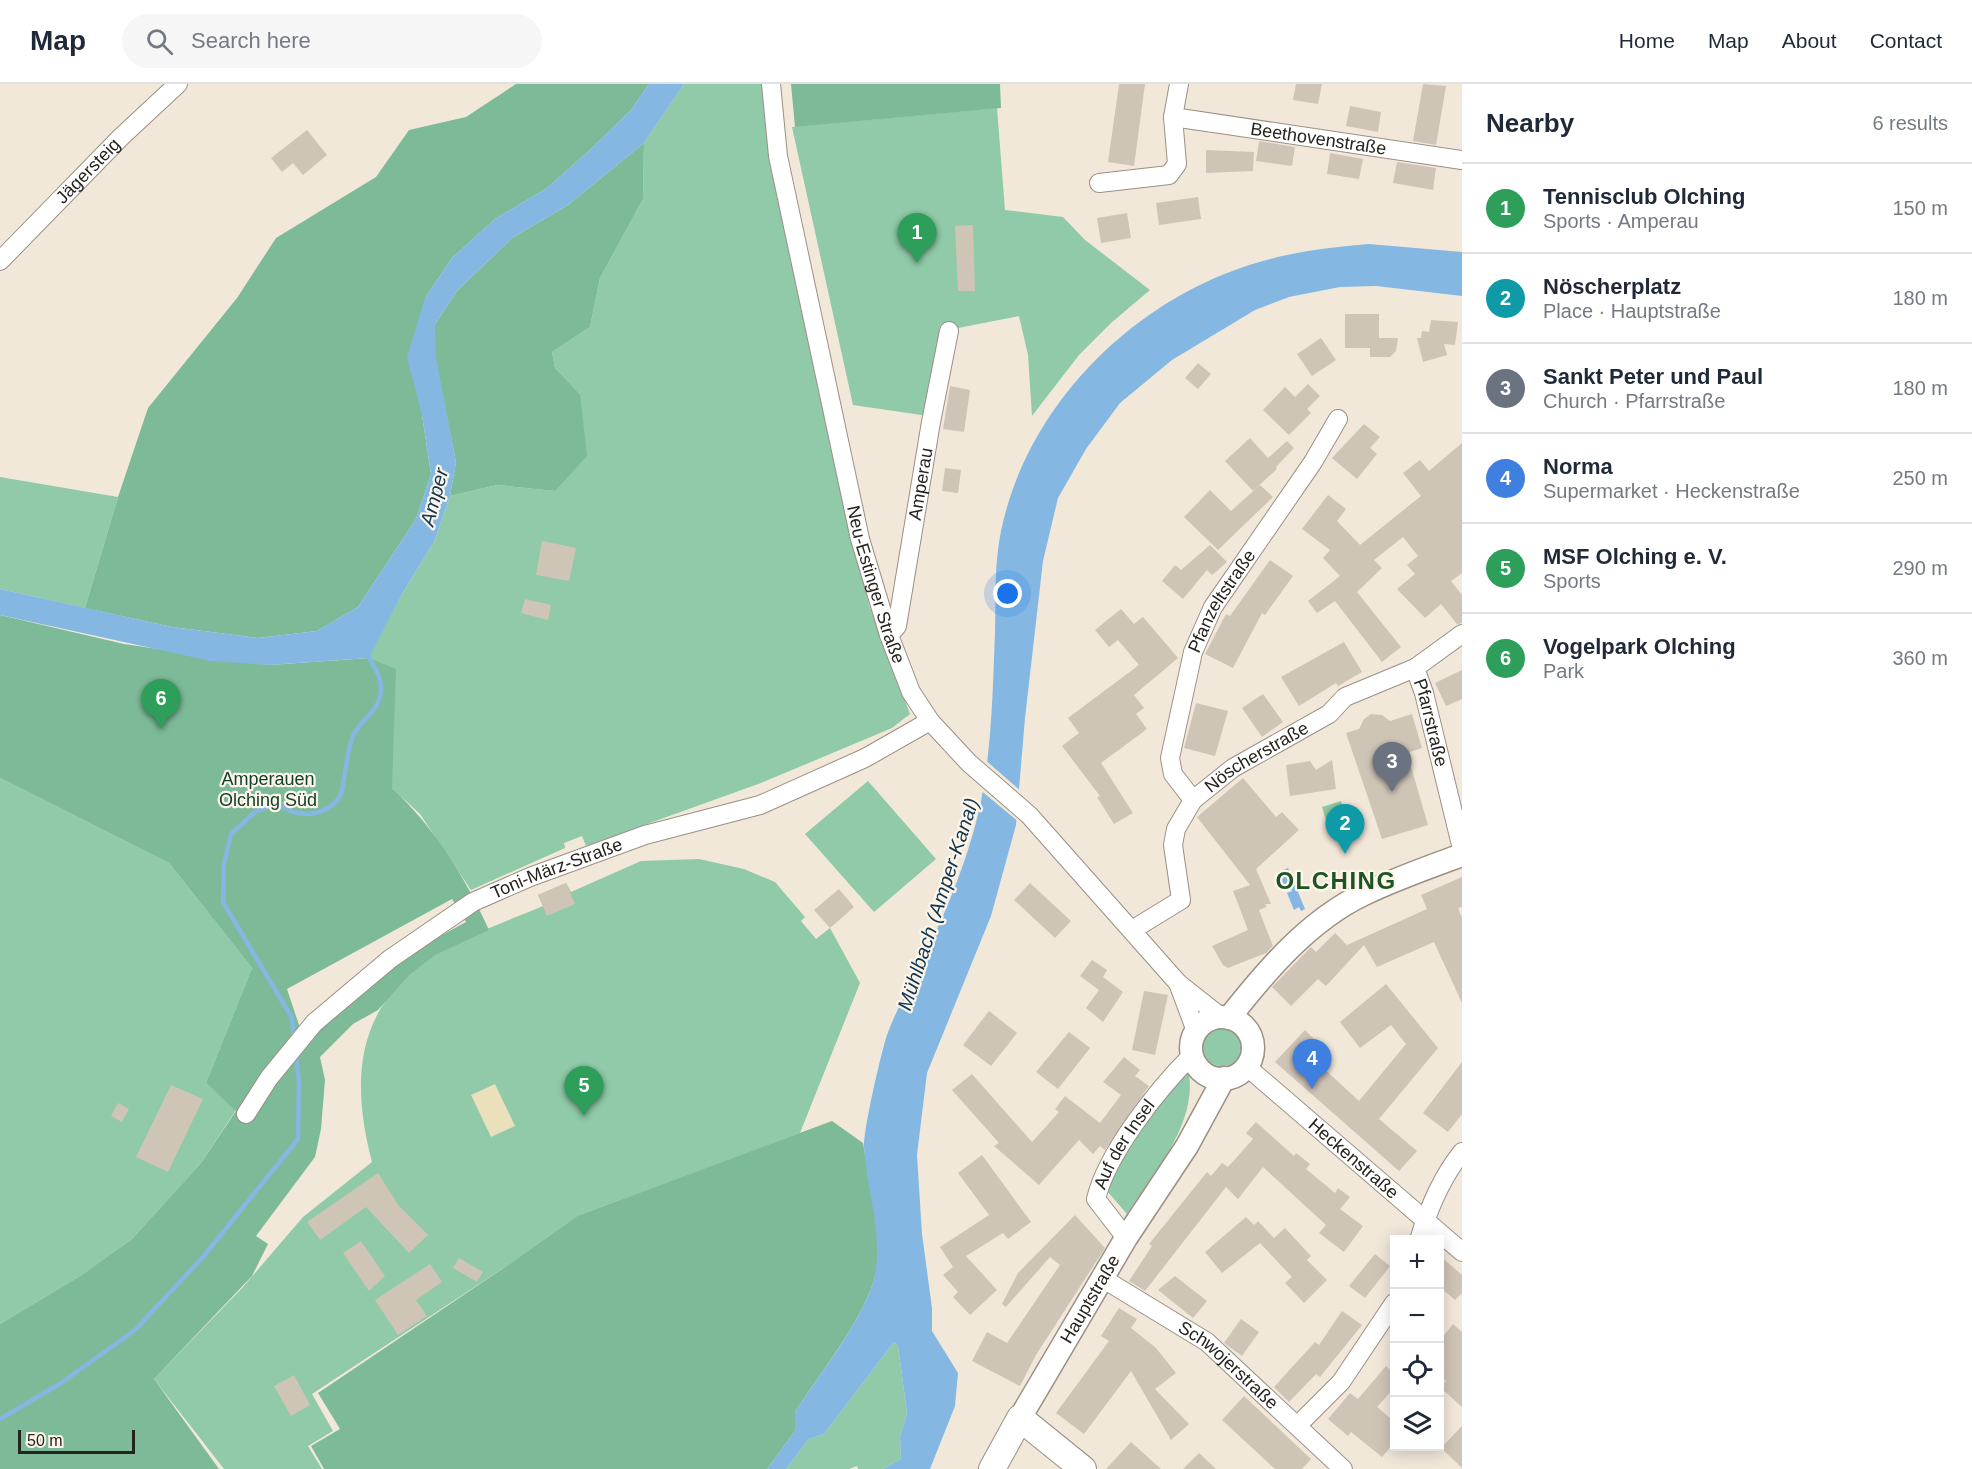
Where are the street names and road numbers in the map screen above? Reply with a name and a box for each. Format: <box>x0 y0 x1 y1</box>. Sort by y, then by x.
street label: Beethovenstraße <box>1249 119 1388 159</box>
street label: Jägersteig <box>52 134 124 208</box>
street label: Amperau <box>905 446 937 522</box>
street label: Neu-Estinger Straße <box>843 504 909 666</box>
street label: Pfanzeltstraße <box>1184 546 1259 656</box>
street label: Pfarrstraße <box>1410 676 1452 769</box>
street label: Nöscherstraße <box>1201 718 1312 797</box>
street label: Toni-März-Straße <box>488 834 625 903</box>
street label: Auf der Insel <box>1090 1096 1159 1192</box>
street label: Heckenstraße <box>1305 1115 1403 1203</box>
street label: Hauptstraße <box>1056 1251 1124 1347</box>
street label: Schwojerstraße <box>1175 1317 1282 1413</box>

